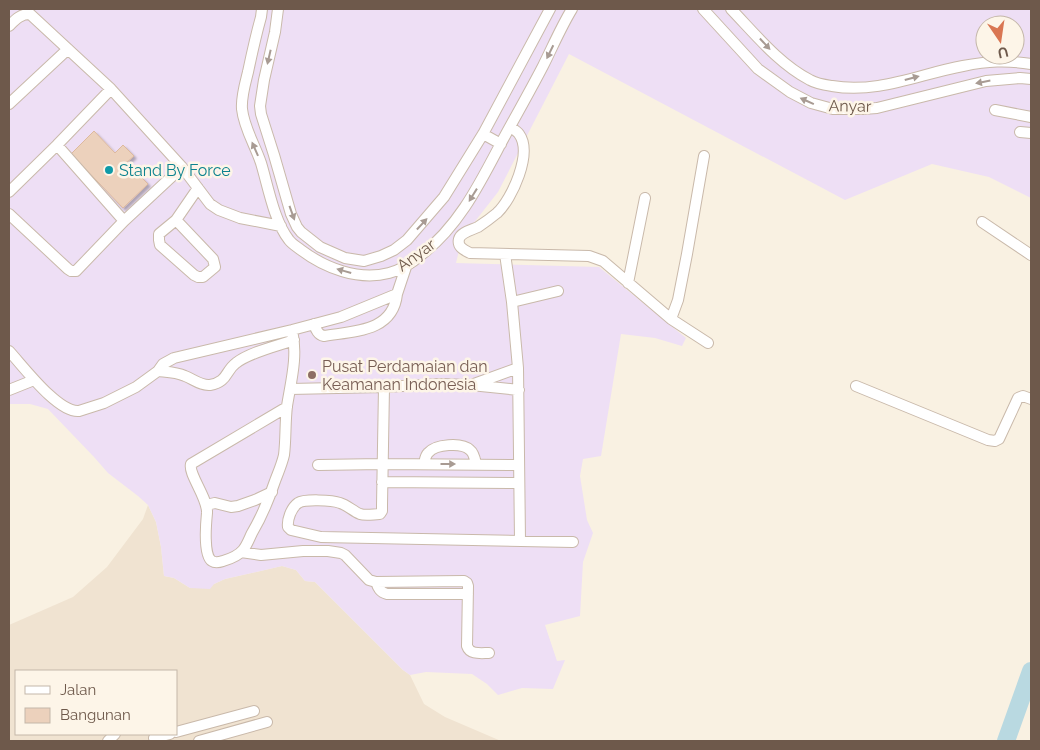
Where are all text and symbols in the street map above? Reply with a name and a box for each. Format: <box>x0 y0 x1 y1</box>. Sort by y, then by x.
north arrow <box>975 15 1025 65</box>
one-way arrow <box>759 38 771 50</box>
text: U <box>996 44 1010 62</box>
one-way arrow <box>545 45 553 59</box>
one-way arrow <box>265 49 273 64</box>
one-way arrow <box>905 74 920 82</box>
one-way arrow <box>974 79 990 87</box>
one-way arrow <box>800 96 814 104</box>
street label: Anyar <box>828 96 872 116</box>
one-way arrow <box>250 142 258 156</box>
place label: Stand By Force <box>119 161 231 180</box>
marker: Stand By Force <box>103 164 115 176</box>
one-way arrow <box>469 189 478 202</box>
one-way arrow <box>289 206 296 221</box>
one-way arrow <box>416 218 428 230</box>
street label: Anyar <box>393 235 439 275</box>
one-way arrow <box>337 267 352 275</box>
place label: Pusat Perdamaian dan Keamanan Indonesia <box>322 357 488 394</box>
marker: Pusat Perdamaian dan Keamanan Indonesia <box>306 369 318 381</box>
one-way arrow <box>441 460 457 468</box>
legend <box>15 670 178 735</box>
text: Jalan <box>60 681 96 699</box>
text: Bangunan <box>60 706 131 724</box>

